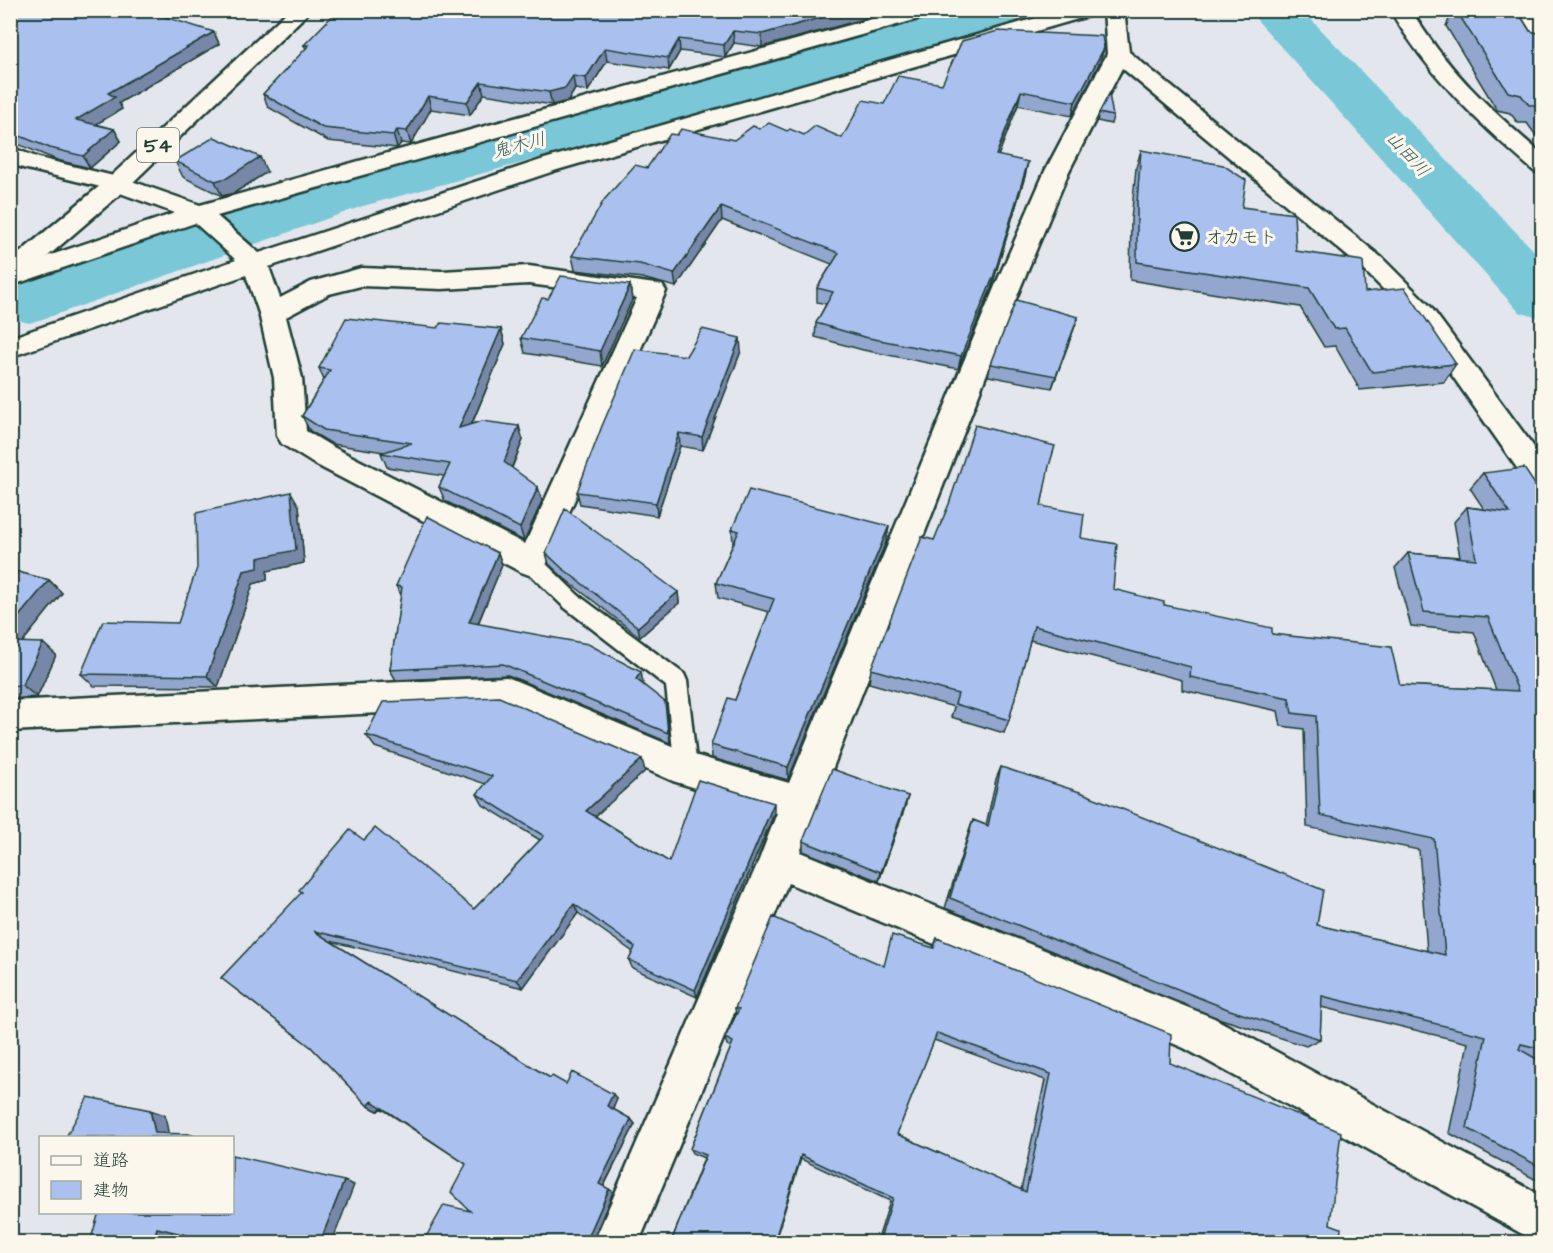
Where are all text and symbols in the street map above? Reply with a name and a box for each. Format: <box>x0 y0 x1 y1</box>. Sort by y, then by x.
water label: 鬼木川 <box>490 126 548 165</box>
water label: 山田川 <box>1380 126 1435 183</box>
road number: 54 <box>137 128 179 162</box>
supermarket icon: オカモト <box>1168 221 1200 253</box>
place label: オカモト <box>1205 225 1277 250</box>
legend <box>39 1136 234 1214</box>
text: 道路 <box>93 1148 129 1173</box>
text: 建物 <box>93 1178 129 1203</box>

